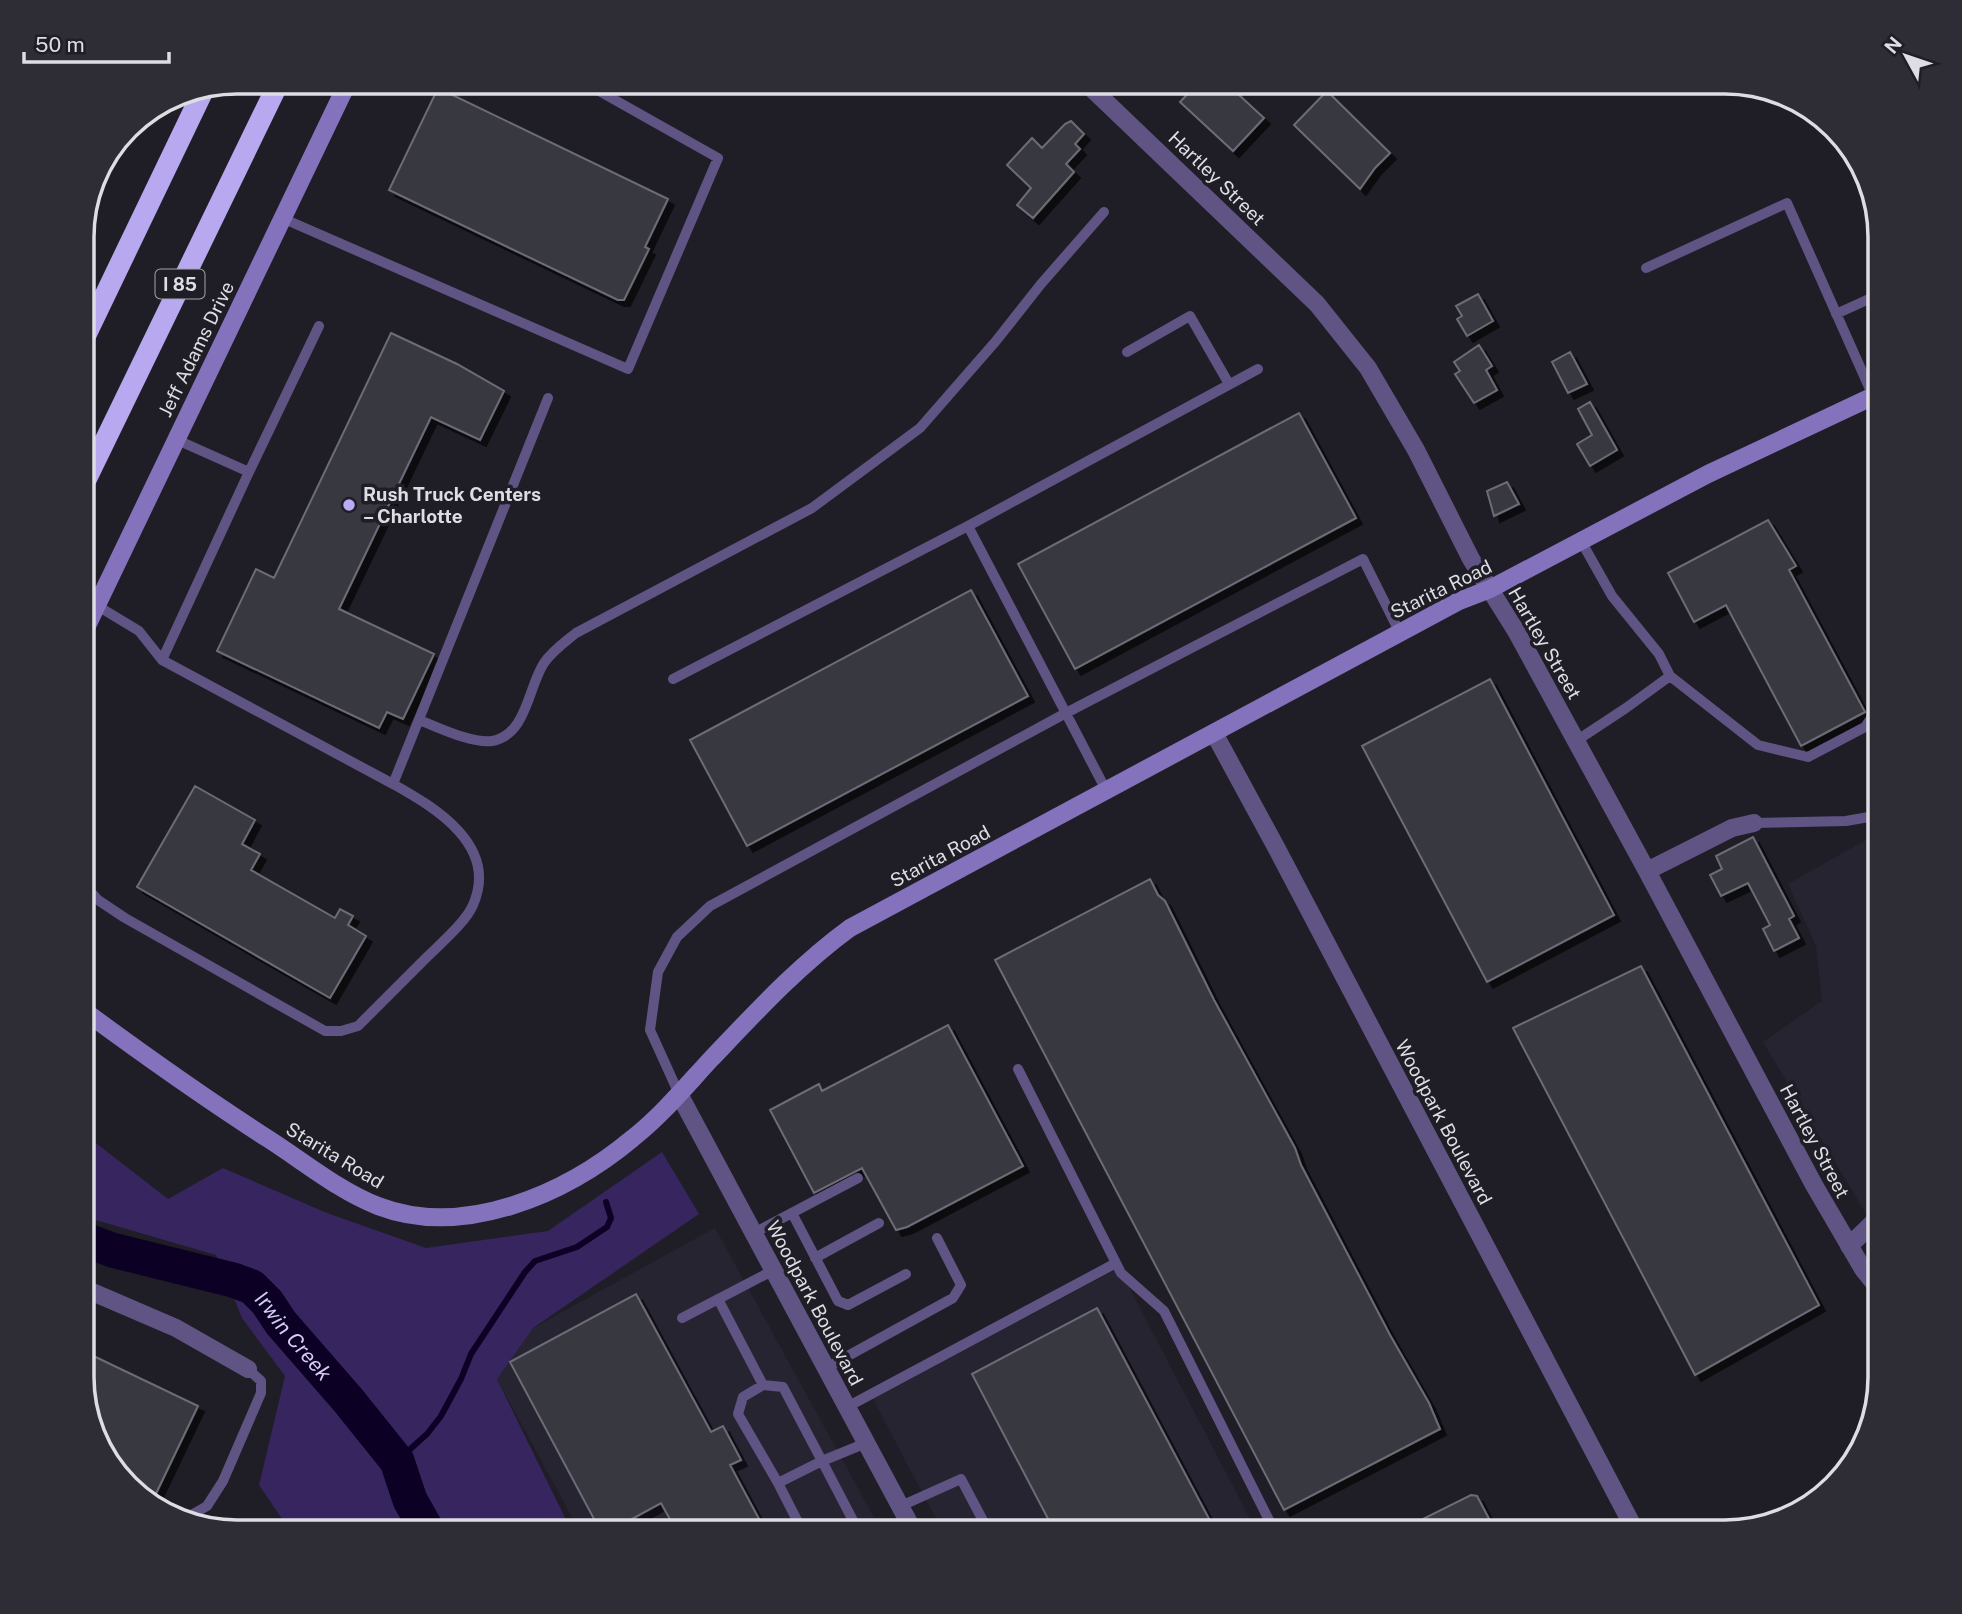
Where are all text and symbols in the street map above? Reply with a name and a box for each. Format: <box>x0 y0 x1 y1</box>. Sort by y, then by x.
scale bar <box>24 21 170 65</box>
north arrow <box>1871 21 1941 91</box>
text: 50 m <box>35 32 85 57</box>
text: N <box>1880 32 1906 58</box>
street label: Hartley Street <box>1164 126 1270 230</box>
road number: I 85 <box>156 270 204 298</box>
street label: Jeff Adams Drive <box>154 278 238 420</box>
place label: Rush Truck Centers – Charlotte <box>363 483 541 527</box>
marker: Rush Truck Centers – Charlotte <box>341 497 357 513</box>
street label: Starita Road <box>1387 555 1495 623</box>
street label: Hartley Street <box>1504 583 1586 703</box>
street label: Starita Road <box>886 821 994 891</box>
street label: Woodpark Boulevard <box>1391 1036 1497 1208</box>
street label: Hartley Street <box>1776 1080 1854 1202</box>
street label: Starita Road <box>282 1117 388 1193</box>
street label: Woodpark Boulevard <box>762 1217 868 1389</box>
water label: Irwin Creek <box>250 1285 338 1386</box>

